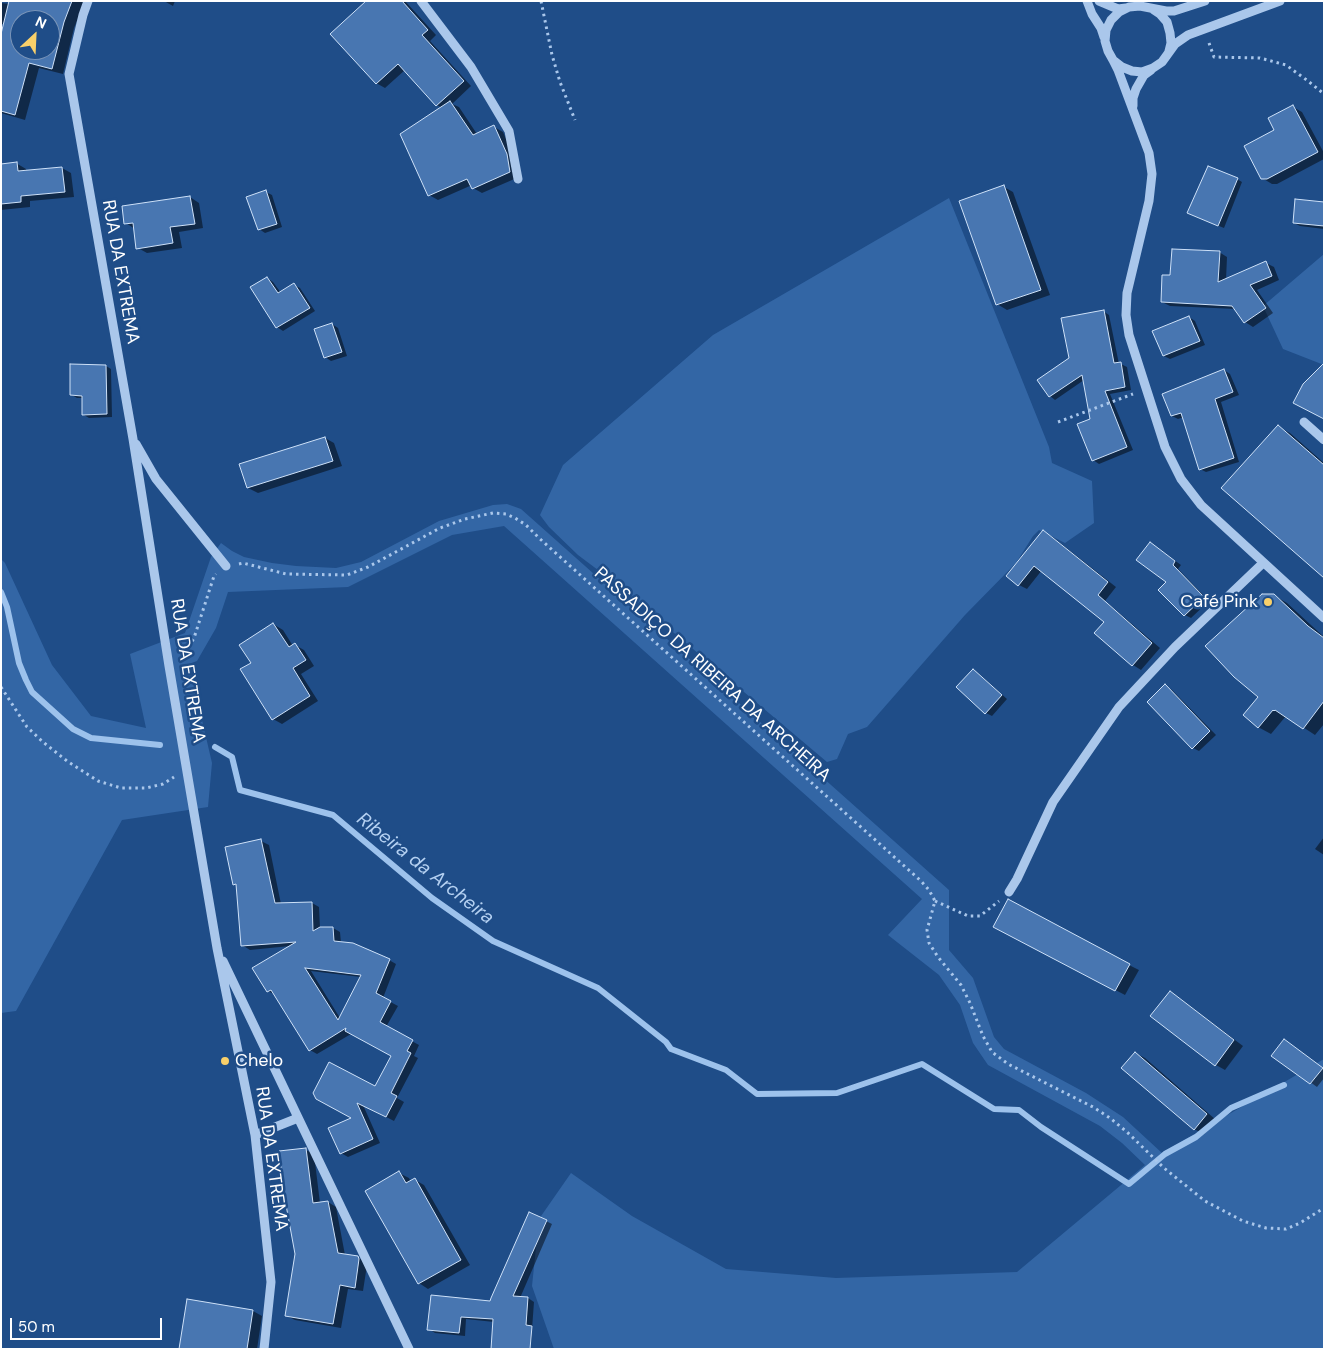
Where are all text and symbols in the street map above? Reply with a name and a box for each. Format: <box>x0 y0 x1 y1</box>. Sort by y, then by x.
north arrow <box>10 10 60 60</box>
text: N <box>32 12 49 33</box>
street label: RUA DA EXTREMA <box>97 198 143 346</box>
street label: PASSADIÇO DA RIBEIRA DA ARCHEIRA <box>589 563 835 787</box>
place label: Café Pink <box>1180 591 1258 613</box>
marker: Café Pink <box>1262 596 1274 608</box>
street label: RUA DA EXTREMA <box>165 597 209 745</box>
water label: Ribeira da Archeira <box>352 808 498 930</box>
place label: Chelo <box>235 1050 283 1072</box>
marker: Chelo <box>219 1055 231 1067</box>
street label: RUA DA EXTREMA <box>250 1085 292 1233</box>
scale bar <box>12 1308 165 1340</box>
text: 50 m <box>18 1317 55 1337</box>

